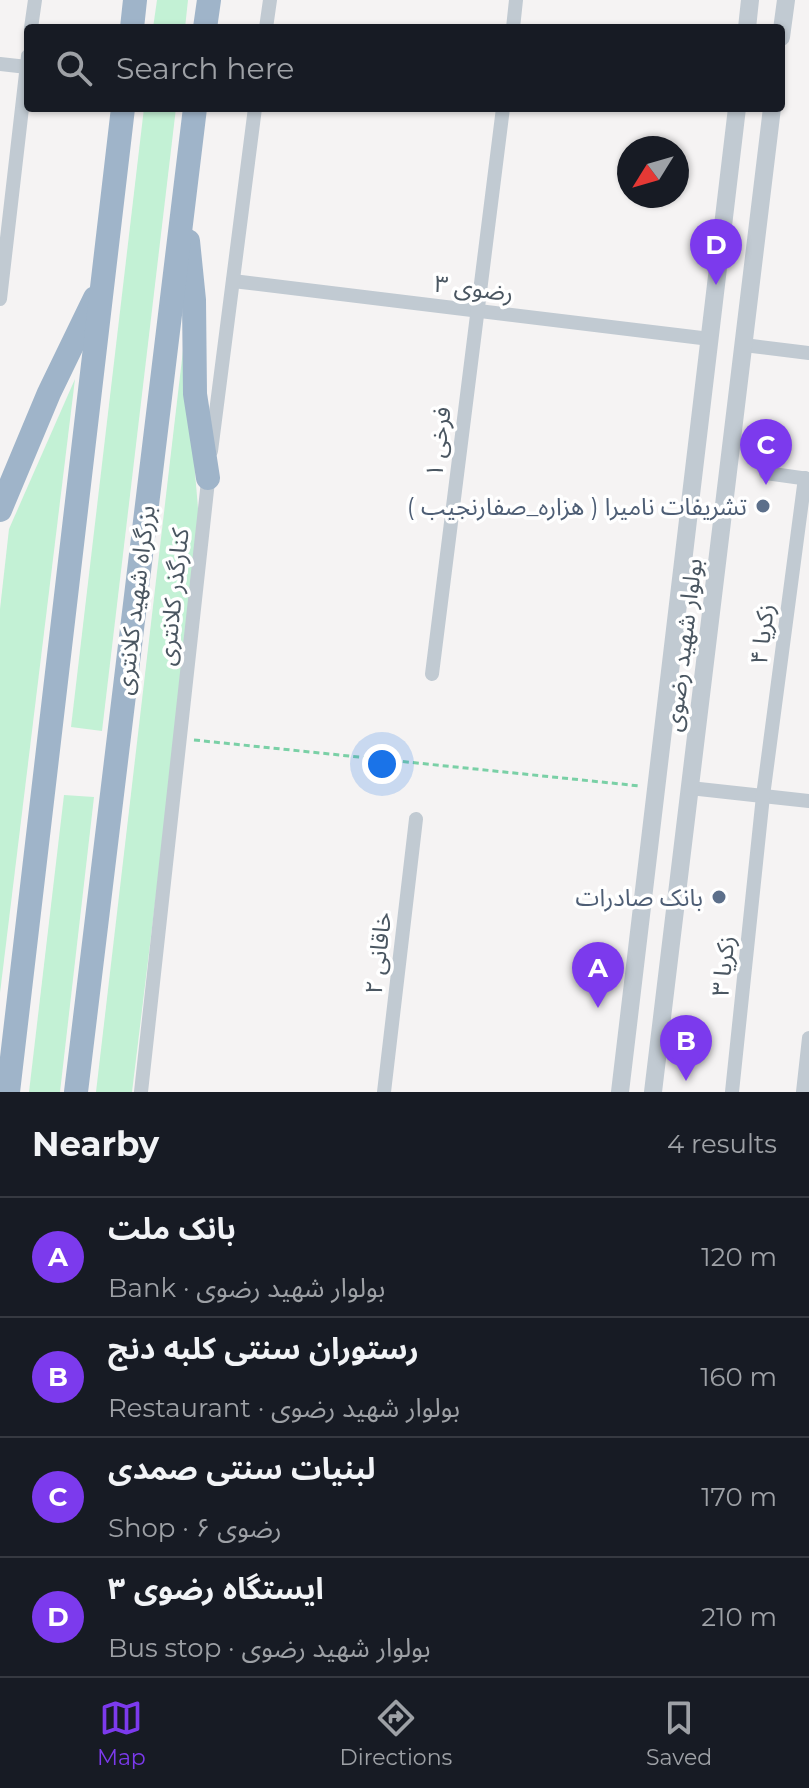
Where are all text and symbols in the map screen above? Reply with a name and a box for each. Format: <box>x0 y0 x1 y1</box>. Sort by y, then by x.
search box <box>24 24 785 112</box>
icon: search <box>52 46 96 90</box>
text: Search here <box>116 50 294 87</box>
north arrow <box>617 136 689 208</box>
pin: D <box>690 219 742 285</box>
street label: رضوی ۳ <box>433 269 515 307</box>
street label: فرخی ۱ <box>419 405 457 479</box>
pin: C <box>740 419 792 485</box>
place label: تشریفات نامیرا ( هزاره_صفارنجیب ) <box>407 492 747 521</box>
marker: تشریفات نامیرا ( هزاره_صفارنجیب ) <box>754 497 772 515</box>
street label: بزرگراه شهید کلانتری <box>109 504 161 696</box>
street label: کنارگذر کلانتری <box>151 526 195 667</box>
street label: بولوار شهید رضوی <box>658 557 708 733</box>
street label: زکریا ۴ <box>744 602 780 666</box>
your location <box>362 744 402 784</box>
place label: بانک صادرات <box>576 883 703 912</box>
marker: بانک صادرات <box>710 888 728 906</box>
street label: خاقانی ۲ <box>359 910 397 996</box>
street label: زکریا ۳ <box>705 934 741 998</box>
pin: A <box>572 942 624 1008</box>
pin: B <box>660 1015 712 1081</box>
text: Nearby <box>32 1123 159 1165</box>
text: 4 results <box>667 1128 777 1160</box>
text: بانک ملت <box>108 1210 236 1247</box>
text: A <box>48 1241 68 1273</box>
text: 120 m <box>701 1241 777 1273</box>
text: Bank · بولوار شهید رضوی <box>108 1272 385 1304</box>
text: رستوران سنتی کلبه دنج <box>108 1330 419 1367</box>
text: B <box>48 1361 68 1393</box>
text: 160 m <box>700 1361 777 1393</box>
text: Restaurant · بولوار شهید رضوی <box>108 1392 460 1424</box>
text: لبنیات سنتی صمدی <box>108 1450 375 1487</box>
text: C <box>49 1481 67 1513</box>
text: 170 m <box>701 1481 777 1513</box>
text: Shop · رضوی ۶ <box>108 1512 282 1544</box>
text: ایستگاه رضوی ۳ <box>108 1570 324 1607</box>
text: D <box>47 1601 69 1633</box>
text: 210 m <box>701 1601 777 1633</box>
text: Bus stop · بولوار شهید رضوی <box>108 1632 430 1664</box>
tab: Map <box>97 1696 146 1771</box>
tab: Directions <box>340 1696 452 1771</box>
tab: Saved <box>646 1696 712 1771</box>

